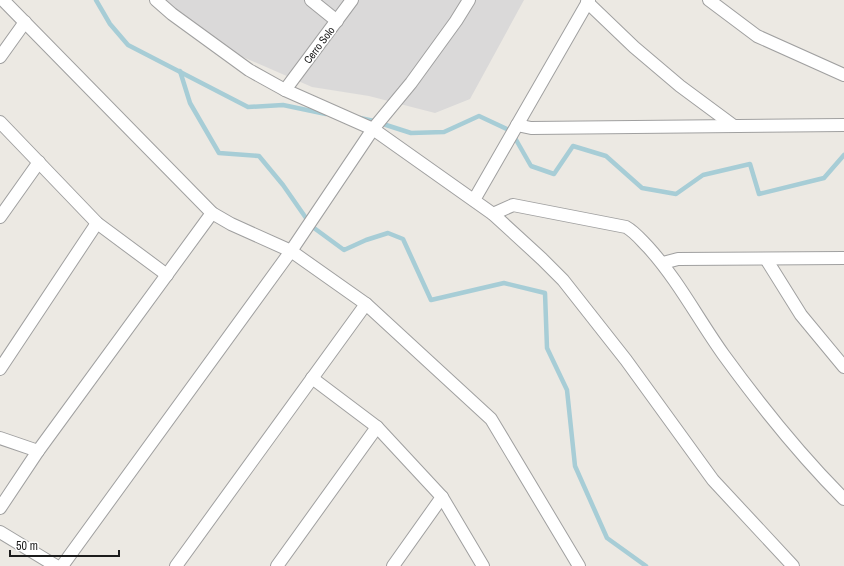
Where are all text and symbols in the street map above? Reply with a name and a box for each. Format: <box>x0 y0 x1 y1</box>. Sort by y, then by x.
street label: Cerro Solo <box>300 24 338 66</box>
scale bar <box>10 532 119 558</box>
text: 50 m <box>16 538 38 554</box>

